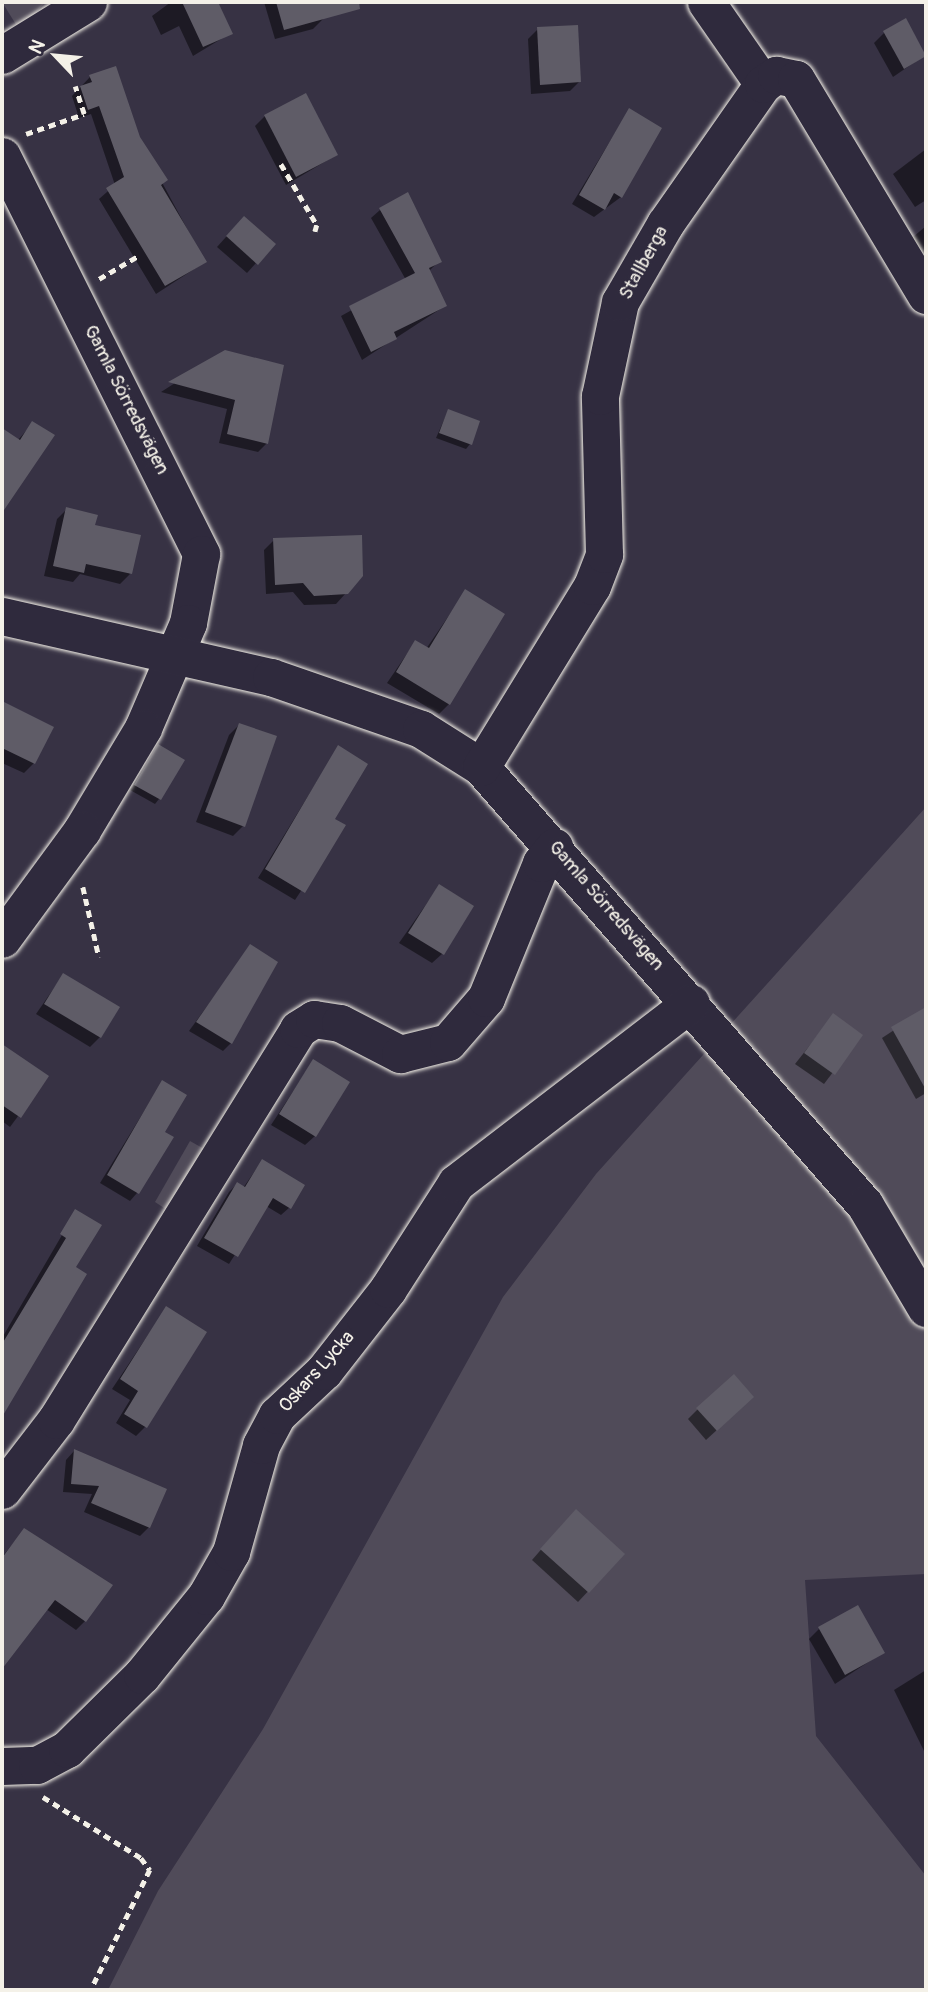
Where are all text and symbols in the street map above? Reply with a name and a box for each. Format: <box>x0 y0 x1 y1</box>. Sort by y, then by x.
north arrow <box>21 21 91 91</box>
text: N <box>24 36 51 58</box>
street label: Stallberga <box>615 222 673 304</box>
street label: Gamla Sörredsvägen <box>79 322 173 478</box>
street label: Gamla Sörredsvägen <box>543 836 669 976</box>
street label: Oskars Lycka <box>274 1326 360 1418</box>

